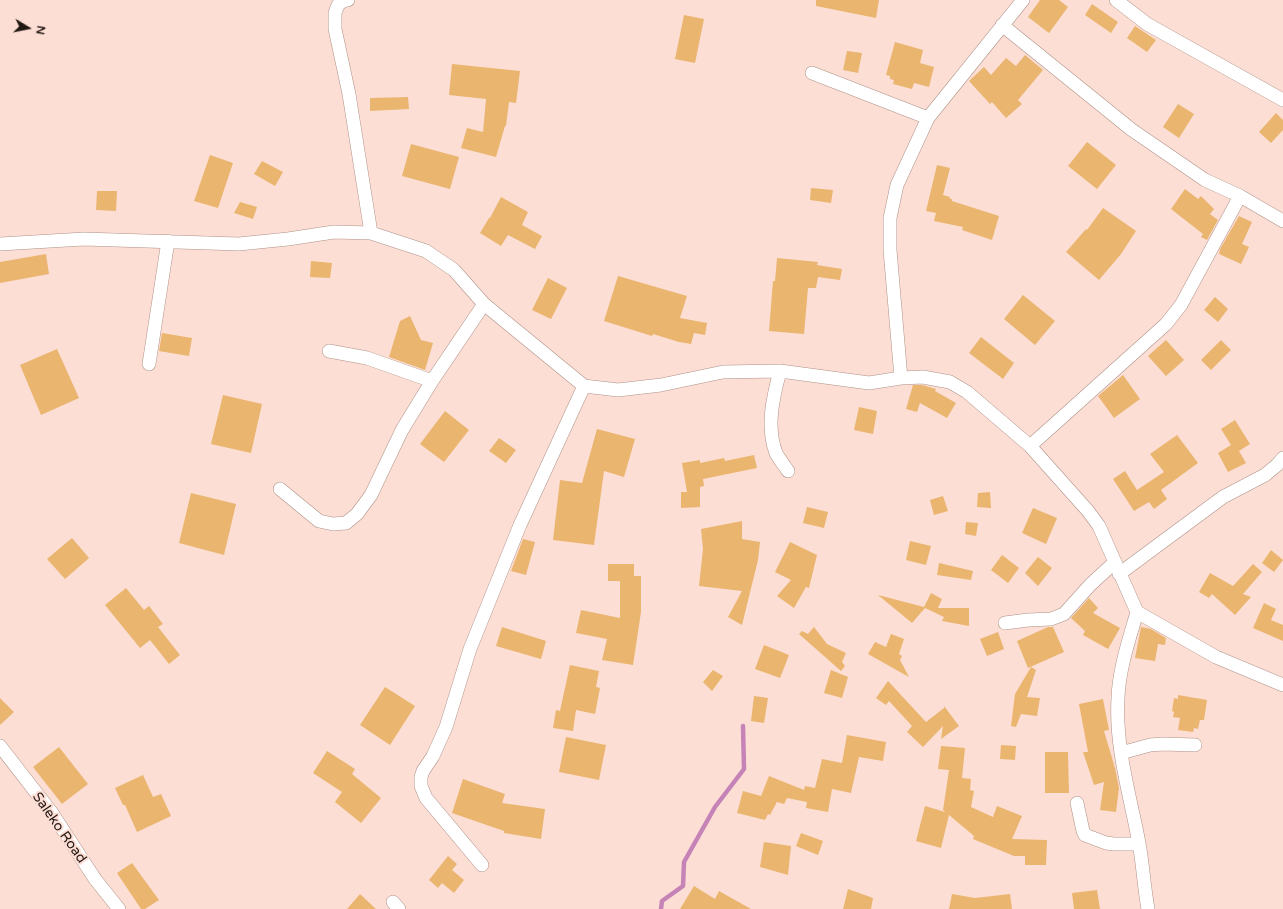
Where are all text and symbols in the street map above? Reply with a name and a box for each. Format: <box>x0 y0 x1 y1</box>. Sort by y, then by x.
north arrow <box>8 8 48 48</box>
text: N <box>33 25 47 36</box>
street label: Saleko Road <box>28 789 90 867</box>

